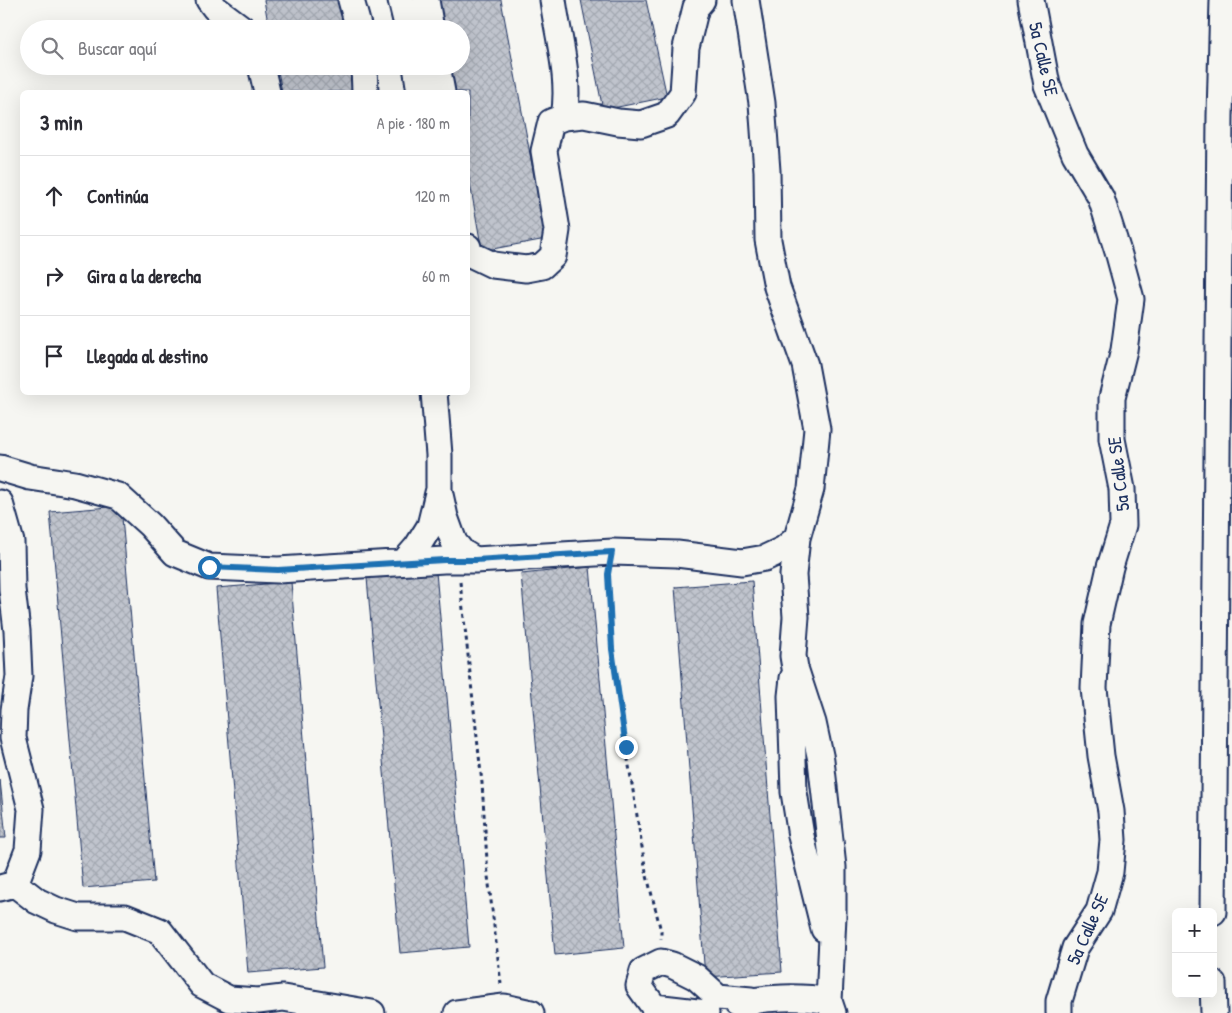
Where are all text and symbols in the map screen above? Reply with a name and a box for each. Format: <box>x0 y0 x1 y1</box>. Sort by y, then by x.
search box <box>20 20 470 75</box>
street label: 5a Calle SE <box>1023 20 1065 99</box>
icon: search <box>38 34 66 62</box>
text: Buscar aquí <box>78 35 157 61</box>
text: 3 min <box>40 108 83 137</box>
text: A pie · 180 m <box>377 112 450 134</box>
icon: ahead <box>40 182 68 210</box>
text: Continúa <box>87 183 148 209</box>
text: 120 m <box>415 185 450 207</box>
icon: right <box>40 262 68 290</box>
text: Gira a la derecha <box>87 263 201 289</box>
text: 60 m <box>422 265 450 287</box>
icon: arrive <box>40 342 68 370</box>
text: Llegada al destino <box>87 343 208 369</box>
street label: 5a Calle SE <box>1100 435 1135 513</box>
route start <box>198 556 221 579</box>
route end <box>615 736 638 759</box>
street label: 5a Calle SE <box>1060 889 1114 969</box>
map controls <box>1172 908 1217 998</box>
button: + <box>1172 908 1217 953</box>
button: − <box>1172 953 1217 998</box>

